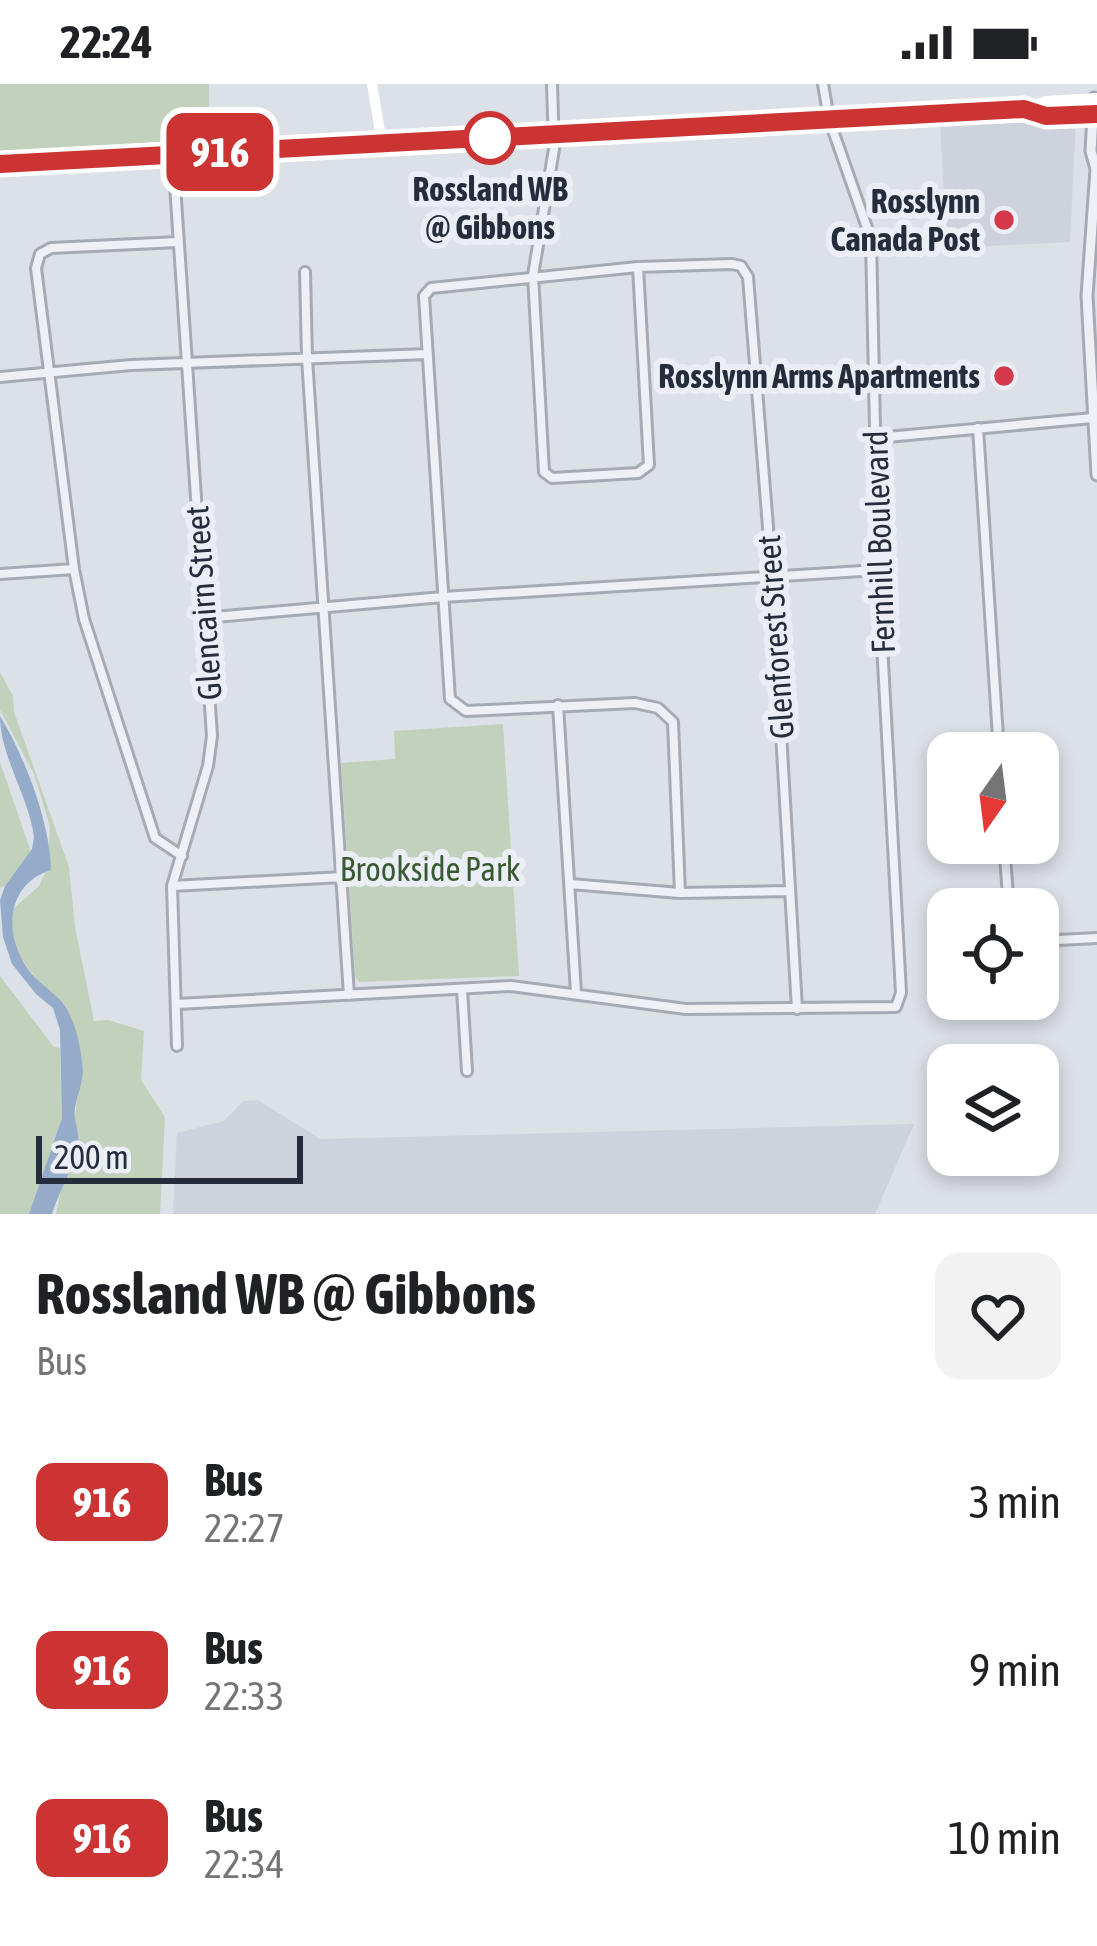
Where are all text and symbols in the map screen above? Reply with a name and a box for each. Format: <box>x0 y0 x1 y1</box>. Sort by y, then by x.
text: 22:24 <box>60 16 153 68</box>
line badge: 916 <box>151 113 289 191</box>
marker: Rossland WB @ Gibbons <box>465 113 515 163</box>
text: 916 <box>190 128 250 176</box>
place label: Rossland WB @ Gibbons <box>412 170 568 246</box>
place label: Rosslynn Canada Post <box>830 182 980 258</box>
marker: Rosslynn Canada Post <box>991 207 1017 233</box>
place label: Rosslynn Arms Apartments <box>658 357 980 395</box>
marker: Rosslynn Arms Apartments <box>991 363 1017 389</box>
street label: Fernhill Boulevard <box>856 430 902 654</box>
street label: Glencairn Street <box>177 505 229 701</box>
street label: Glenforest Street <box>749 534 801 740</box>
north arrow <box>927 732 1059 864</box>
map controls <box>927 732 1059 1176</box>
park label: Brookside Park <box>340 850 520 888</box>
button: locate <box>927 888 1059 1020</box>
button: layers <box>927 1044 1059 1176</box>
scale bar <box>36 1130 303 1183</box>
text: 200 m <box>54 1138 129 1176</box>
button: heart <box>935 1253 1061 1379</box>
text: Rossland WB @ Gibbons <box>36 1261 536 1326</box>
text: Bus <box>36 1339 87 1383</box>
text: Bus <box>204 1454 263 1506</box>
text: 3 min <box>969 1476 1061 1528</box>
text: 916 <box>72 1478 132 1526</box>
text: 22:27 <box>204 1506 284 1550</box>
text: Bus <box>204 1622 263 1674</box>
text: 9 min <box>969 1644 1061 1696</box>
text: 916 <box>72 1646 132 1694</box>
text: 22:33 <box>204 1674 284 1718</box>
text: Bus <box>204 1790 263 1842</box>
text: 10 min <box>948 1812 1061 1864</box>
text: 916 <box>72 1814 132 1862</box>
text: 22:34 <box>204 1842 284 1886</box>

